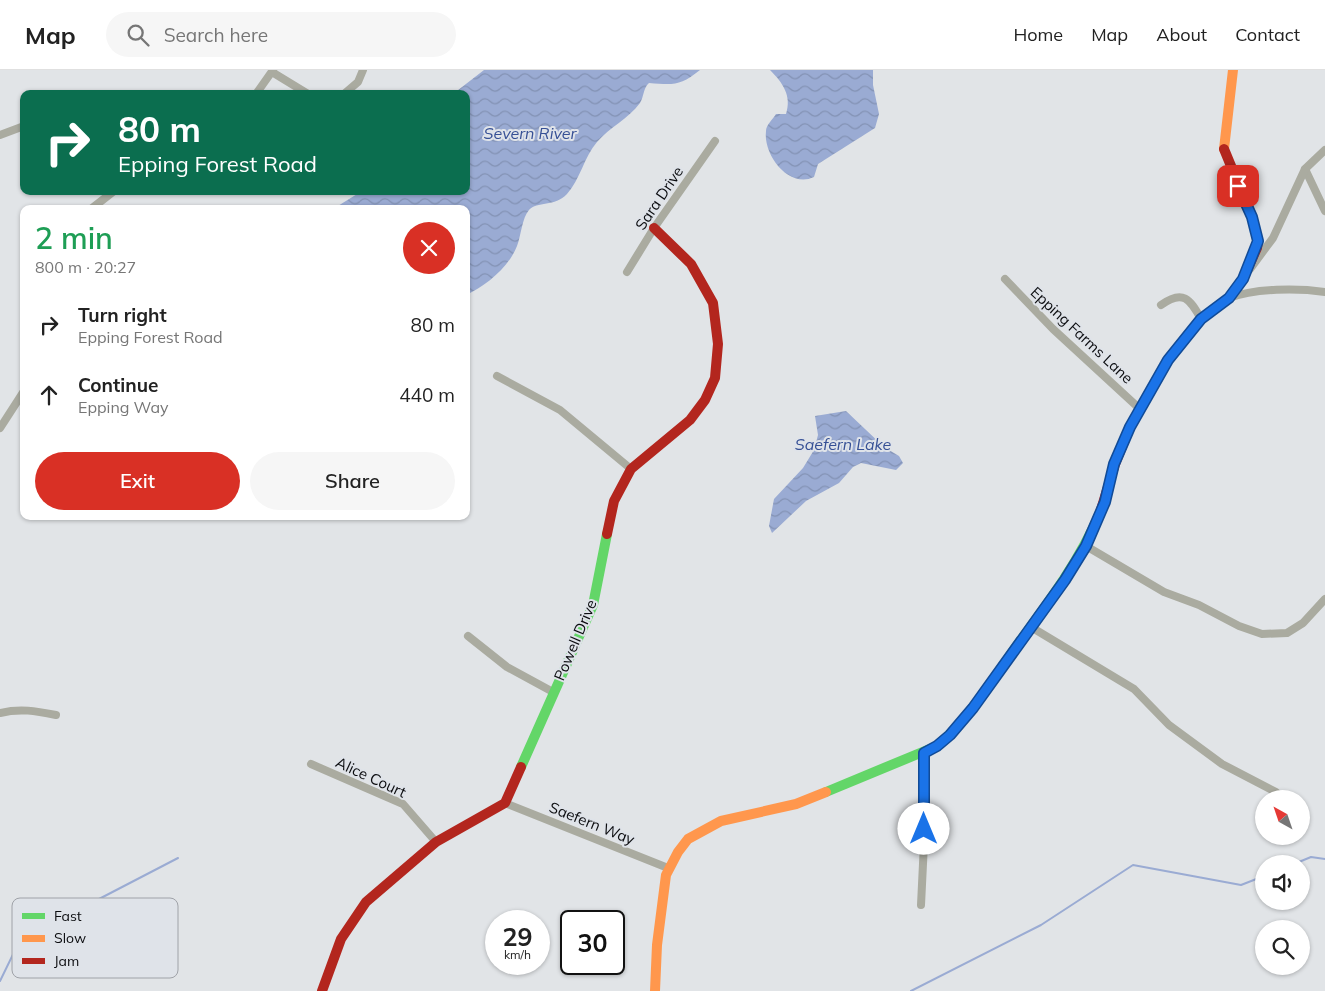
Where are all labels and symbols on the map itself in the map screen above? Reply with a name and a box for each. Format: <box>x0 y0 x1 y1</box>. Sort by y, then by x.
water label: Severn River <box>484 123 578 143</box>
street label: Sara Drive <box>631 162 687 234</box>
pin <box>1217 165 1259 207</box>
street label: Epping Farms Lane <box>1027 283 1137 387</box>
water label: Saefern Lake <box>795 434 892 454</box>
street label: Powell Drive <box>549 597 601 683</box>
street label: Alice Court <box>333 752 409 802</box>
north arrow <box>1255 790 1310 845</box>
street label: Saefern Way <box>547 797 637 849</box>
position arrow <box>897 802 949 854</box>
legend <box>12 898 178 978</box>
text: Fast <box>54 907 82 925</box>
speed limit sign: 30 <box>560 910 625 975</box>
text: Slow <box>54 929 86 947</box>
text: Jam <box>54 952 79 970</box>

